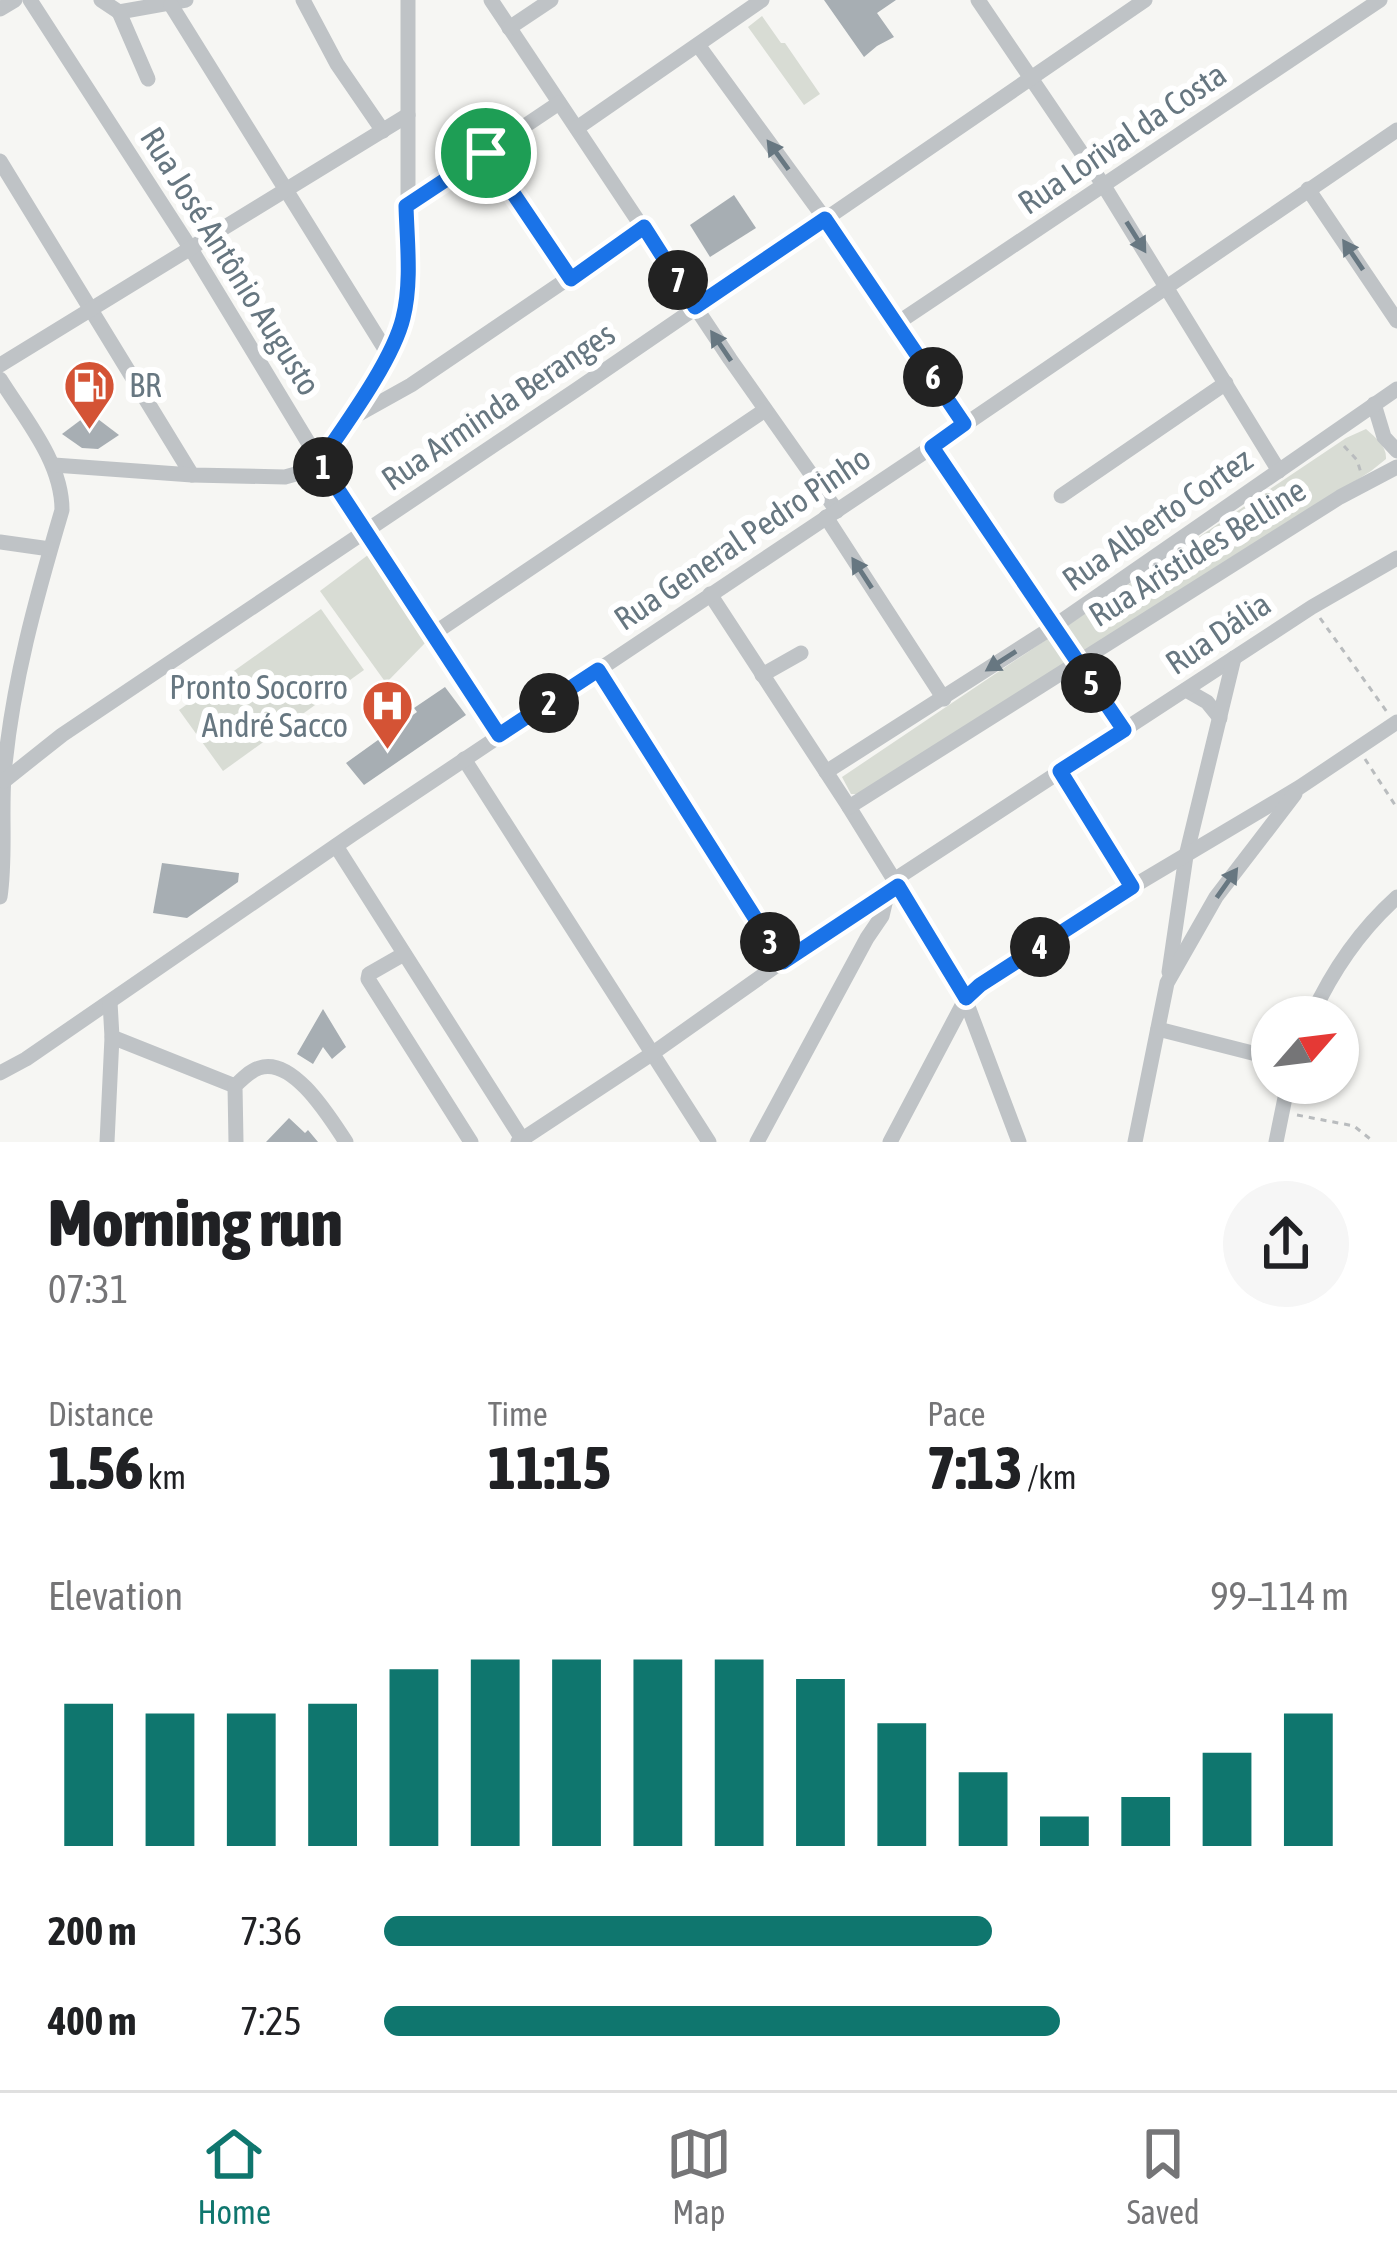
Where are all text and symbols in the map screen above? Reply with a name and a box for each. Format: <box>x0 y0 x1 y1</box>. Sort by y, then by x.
street label: Rua Lorival da Costa <box>1011 55 1233 221</box>
pin <box>435 102 537 204</box>
street label: Rua José Antônio Augusto <box>133 120 329 402</box>
icon: arrive <box>453 120 519 186</box>
one-way arrow <box>766 139 790 171</box>
one-way arrow <box>1125 220 1147 253</box>
one-way arrow <box>1342 239 1365 271</box>
pin: 7 <box>648 250 708 310</box>
text: 7 <box>670 261 686 299</box>
street label: Rua Arminda Beranges <box>375 314 621 498</box>
one-way arrow <box>710 330 733 363</box>
pin: 6 <box>903 347 963 407</box>
fuel station icon: BR <box>62 357 118 431</box>
text: 6 <box>925 358 941 396</box>
place label: BR <box>129 366 162 404</box>
pin: 1 <box>293 437 353 497</box>
street label: Rua General Pedro Pinho <box>607 438 877 638</box>
street label: Rua Alberto Cortez <box>1055 440 1259 598</box>
text: 1 <box>315 448 331 486</box>
street label: Rua Aristides Belline <box>1082 470 1312 634</box>
one-way arrow <box>852 557 874 589</box>
street label: Rua Dália <box>1159 584 1277 682</box>
one-way arrow <box>984 650 1017 672</box>
pin: 5 <box>1061 653 1121 713</box>
text: 5 <box>1083 664 1099 702</box>
place label: Pronto Socorro André Sacco <box>169 668 348 744</box>
pin: 2 <box>519 673 579 733</box>
hospital icon: Pronto Socorro André Sacco <box>359 678 415 752</box>
text: 2 <box>541 684 557 722</box>
one-way arrow <box>1215 866 1238 899</box>
pin: 3 <box>740 912 800 972</box>
pin: 4 <box>1010 917 1070 977</box>
text: 3 <box>762 923 778 961</box>
text: 4 <box>1032 928 1048 966</box>
north arrow <box>1251 996 1359 1104</box>
map controls <box>1251 996 1359 1104</box>
button: share <box>1223 1181 1349 1307</box>
text: Morning run <box>48 1184 343 1260</box>
text: 07:31 <box>48 1267 128 1311</box>
text: Distance <box>48 1395 154 1433</box>
text: Time <box>488 1395 548 1433</box>
text: Pace <box>927 1395 985 1433</box>
text: 1.56 <box>48 1433 143 1502</box>
text: 11:15 <box>488 1433 611 1502</box>
text: 7:13 <box>927 1433 1023 1502</box>
text: km <box>143 1458 186 1496</box>
text: /km <box>1023 1458 1077 1496</box>
text: Elevation <box>48 1574 183 1618</box>
text: 99–114 m <box>1210 1574 1349 1618</box>
text: 200 m <box>48 1909 136 1953</box>
text: 7:36 <box>240 1909 302 1953</box>
text: 400 m <box>48 1999 136 2043</box>
text: 7:25 <box>240 1999 302 2043</box>
tab: Home <box>197 2121 271 2231</box>
tab: Map <box>666 2121 732 2231</box>
tab: Saved <box>1127 2121 1200 2231</box>

